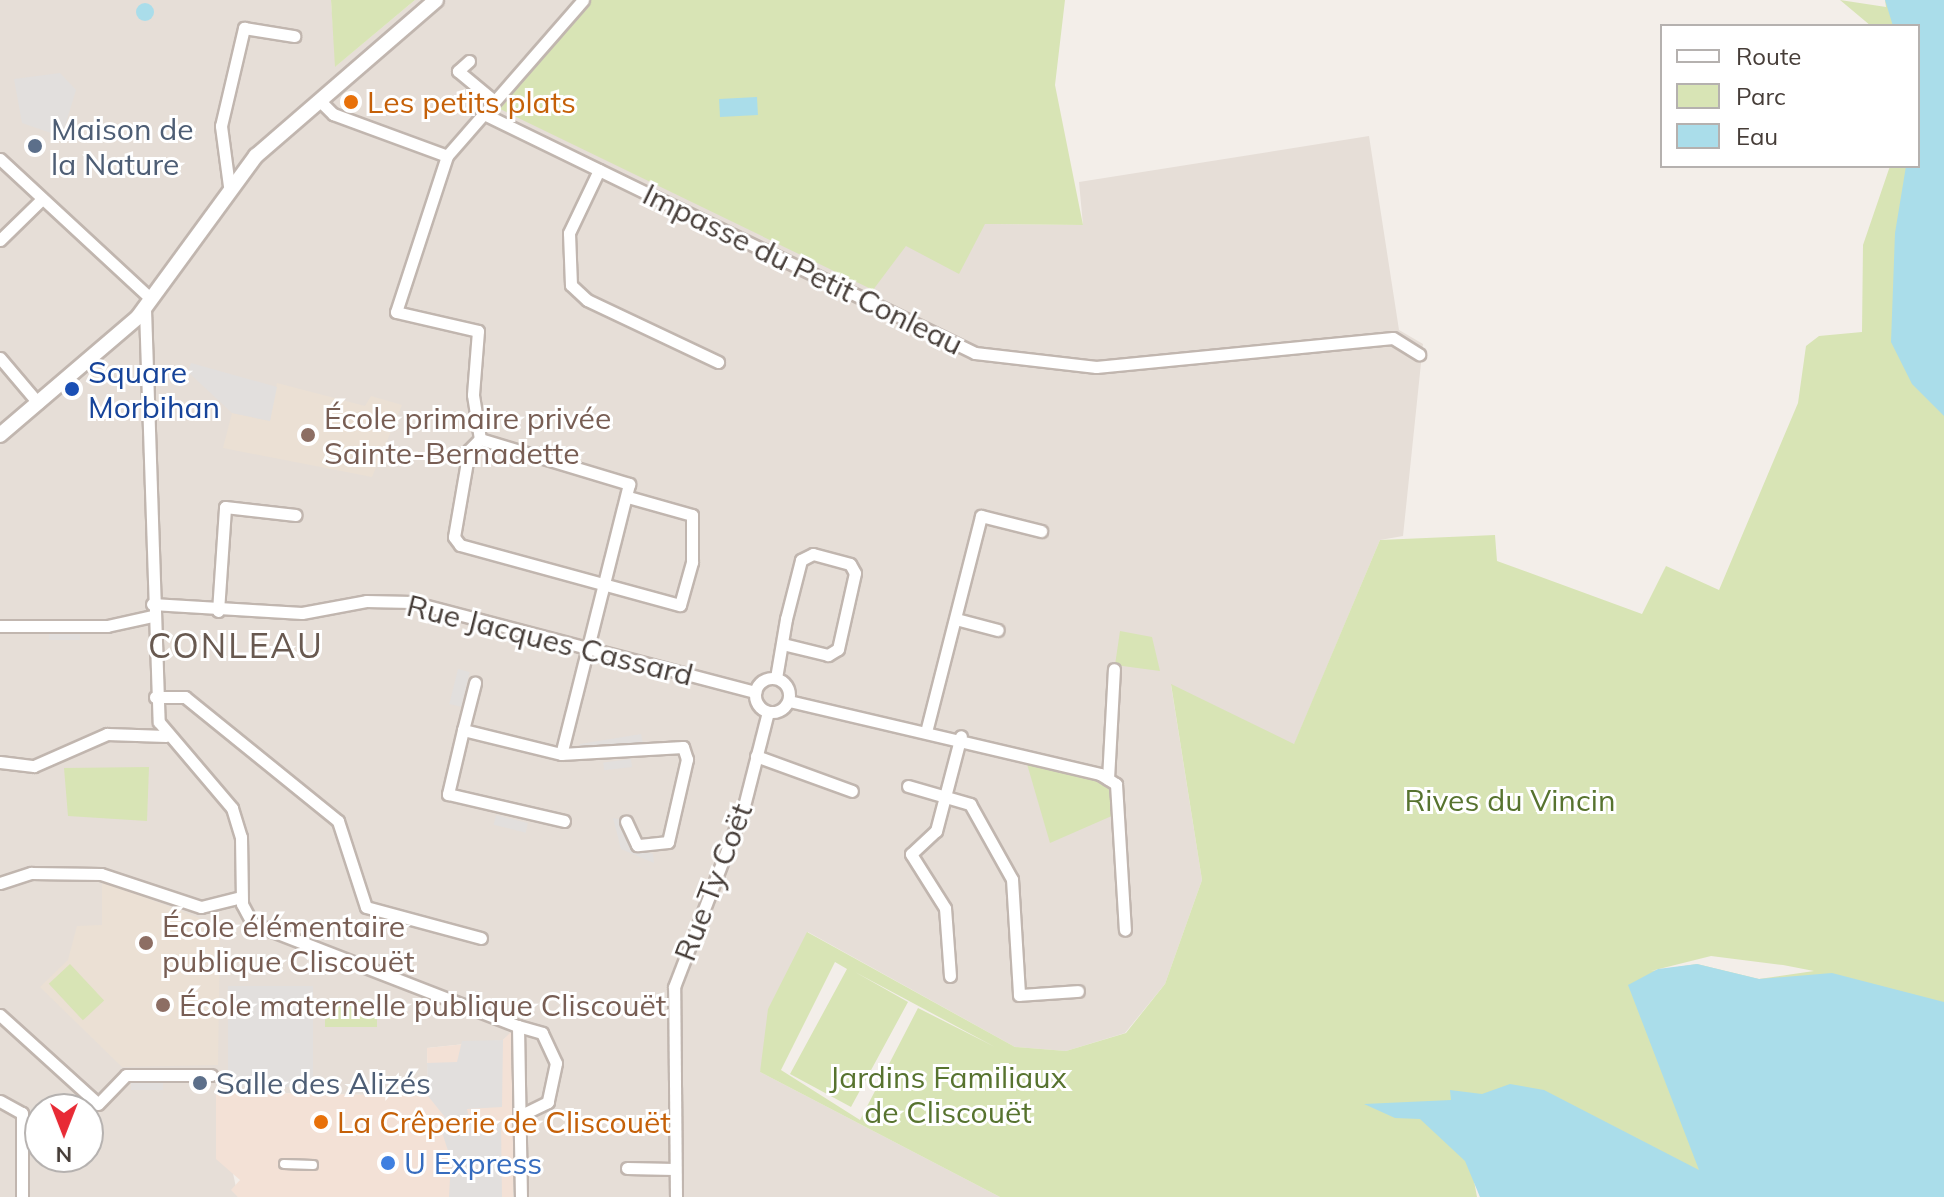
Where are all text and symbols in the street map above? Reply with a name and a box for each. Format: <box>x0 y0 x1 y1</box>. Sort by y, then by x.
legend <box>1660 24 1920 168</box>
text: Route <box>1736 41 1801 71</box>
text: Parc <box>1736 81 1786 111</box>
place label: Les petits plats <box>367 84 576 120</box>
marker: Les petits plats <box>342 93 360 111</box>
place label: Maison de la Nature <box>51 111 194 182</box>
text: Eau <box>1736 121 1778 151</box>
marker: Maison de la Nature <box>26 137 44 155</box>
street label: Impasse du Petit Conleau <box>637 176 969 362</box>
place label: Square Morbihan <box>88 354 220 424</box>
marker: Square Morbihan <box>63 380 81 398</box>
place label: École primaire privée Sainte-Bernadette <box>324 400 611 470</box>
marker: École primaire privée Sainte-Bernadette <box>299 426 317 444</box>
street label: Rue Jacques Cassard <box>403 587 697 693</box>
district label: CONLEAU <box>148 626 324 666</box>
park label: Rives du Vincin <box>1404 782 1616 818</box>
street label: Rue Ty Coët <box>667 798 759 966</box>
place label: École élémentaire publique Cliscouët <box>162 908 415 978</box>
marker: École élémentaire publique Cliscouët <box>137 934 155 952</box>
place label: École maternelle publique Cliscouët <box>179 987 666 1023</box>
marker: École maternelle publique Cliscouët <box>154 996 172 1014</box>
park label: Jardins Familiaux de Cliscouët <box>829 1059 1067 1130</box>
place label: Salle des Alizés <box>216 1065 431 1101</box>
marker: Salle des Alizés <box>191 1074 209 1092</box>
north arrow <box>24 1093 104 1173</box>
place label: La Crêperie de Cliscouët <box>337 1104 671 1140</box>
marker: La Crêperie de Cliscouët <box>312 1113 330 1131</box>
text: N <box>56 1141 72 1169</box>
place label: U Express <box>404 1145 542 1181</box>
marker: U Express <box>379 1154 397 1172</box>

